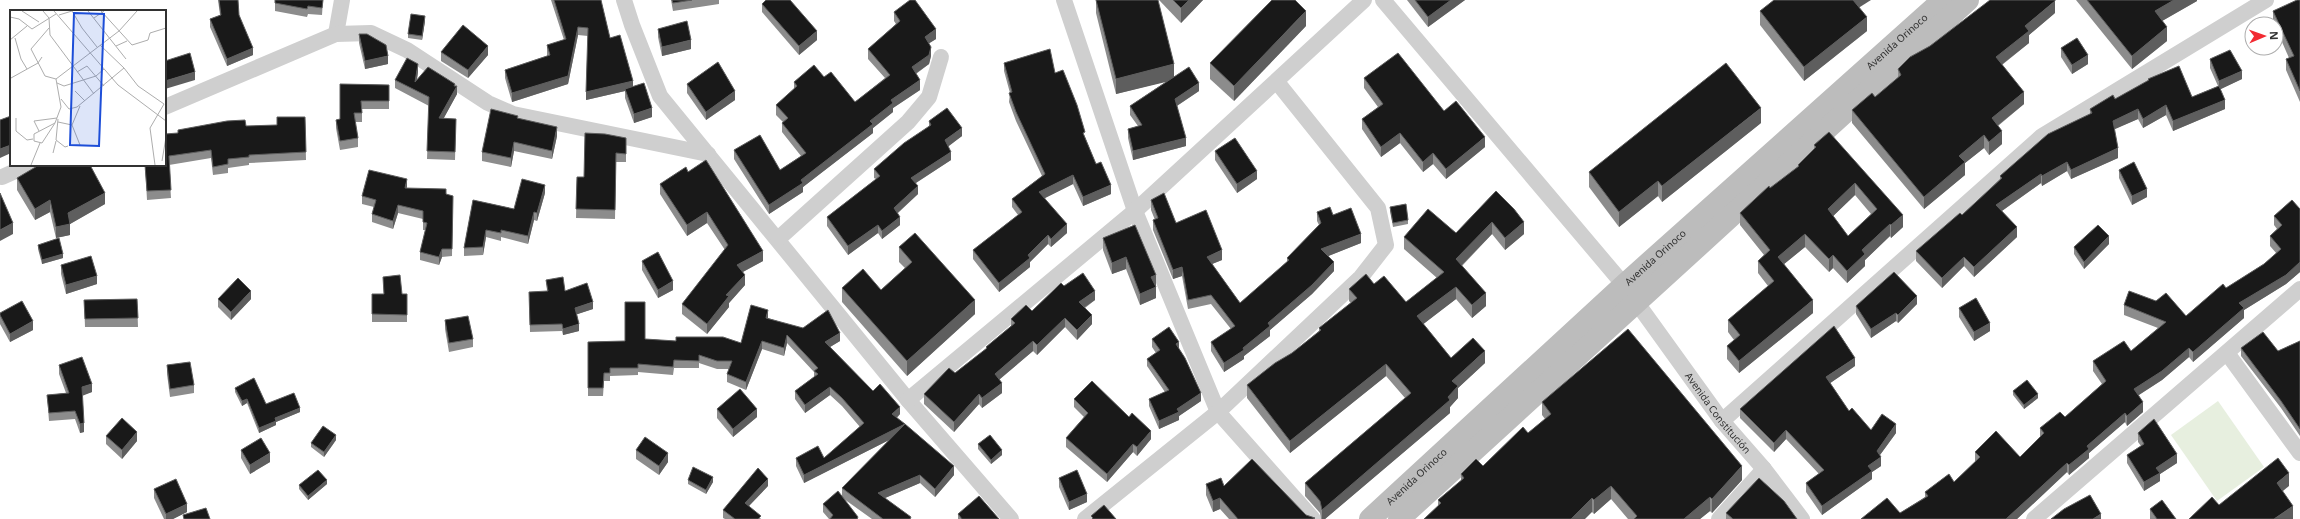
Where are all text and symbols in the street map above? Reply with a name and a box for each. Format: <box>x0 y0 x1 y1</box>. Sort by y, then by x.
inset map <box>10 10 166 166</box>
street label: Avenida Orinoco <box>1863 10 1930 73</box>
north arrow <box>2244 16 2284 56</box>
text: N <box>2267 31 2282 40</box>
street label: Avenida Orinoco <box>1621 226 1689 288</box>
street label: Avenida Constitución <box>1682 369 1754 456</box>
street label: Avenida Orinoco <box>1383 445 1450 508</box>

